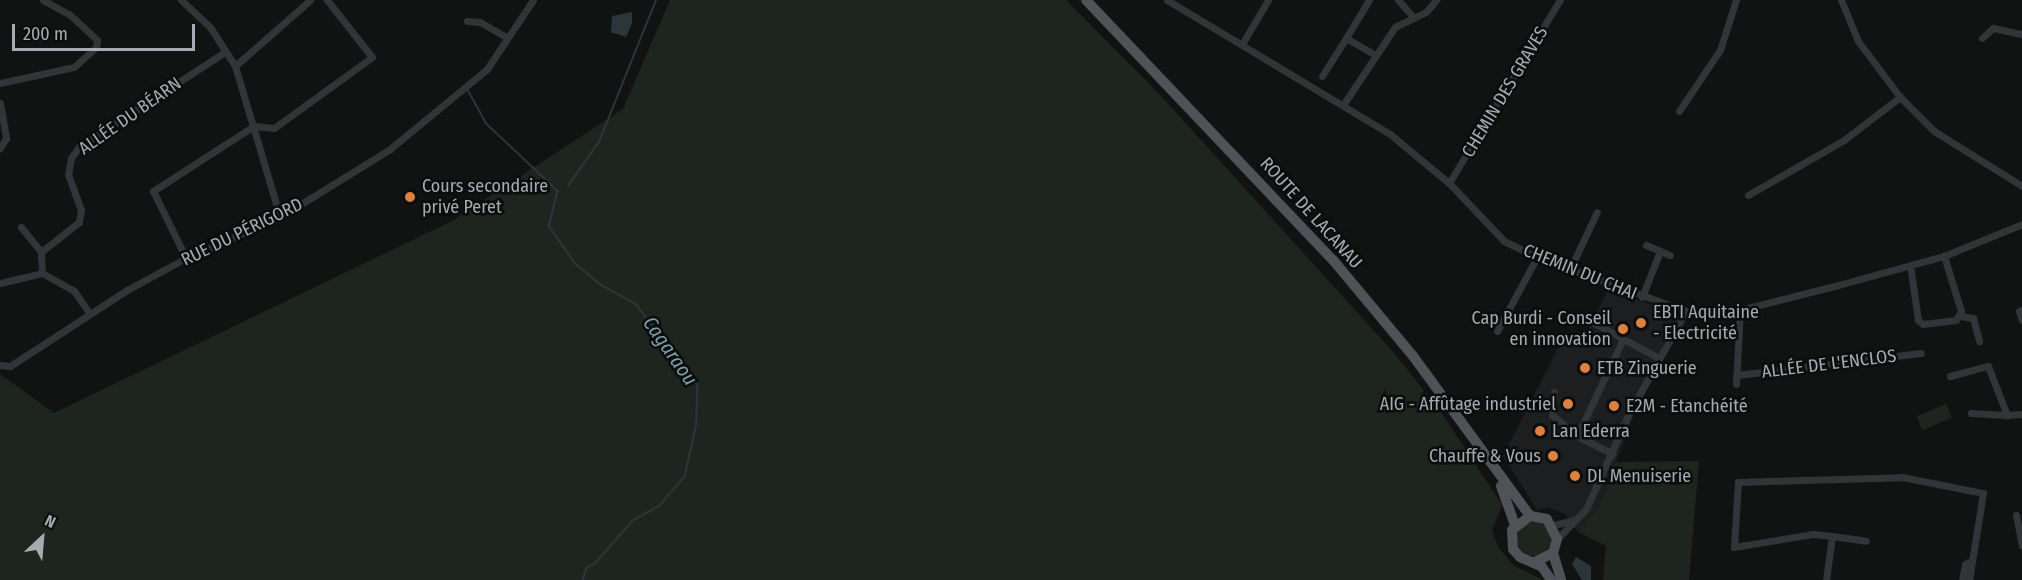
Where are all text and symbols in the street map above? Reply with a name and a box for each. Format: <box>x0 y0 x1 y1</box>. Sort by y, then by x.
scale bar <box>15 12 198 50</box>
text: 200 m <box>23 23 68 45</box>
street label: CHEMIN DES GRAVES <box>1457 23 1553 161</box>
street label: ALLÉE DU BÉARN <box>75 73 185 159</box>
street label: ROUTE DE LACANAU <box>1255 153 1367 273</box>
place label: Cours secondaire privé Peret <box>422 176 548 219</box>
marker: Cours secondaire privé Peret <box>403 190 417 204</box>
street label: RUE DU PÉRIGORD <box>178 193 306 271</box>
street label: CHEMIN DU CHAI <box>1520 239 1640 305</box>
place label: EBTI Aquitaine - Electricité <box>1653 302 1759 344</box>
place label: Cap Burdi - Conseil en innovation <box>1471 308 1611 350</box>
water label: Cagaraou <box>638 312 702 390</box>
marker: EBTI Aquitaine - Electricité <box>1634 316 1648 330</box>
marker: Cap Burdi - Conseil en innovation <box>1616 322 1630 336</box>
street label: ALLÉE DE L'ENCLOS <box>1760 345 1898 383</box>
place label: ETB Zinguerie <box>1597 357 1697 379</box>
marker: ETB Zinguerie <box>1578 361 1592 375</box>
place label: AIG - Affûtage industriel <box>1380 393 1556 415</box>
place label: E2M - Etanchéité <box>1626 395 1748 417</box>
marker: AIG - Affûtage industriel <box>1561 397 1575 411</box>
marker: E2M - Etanchéité <box>1607 399 1621 413</box>
place label: Lan Ederra <box>1552 420 1630 442</box>
marker: Lan Ederra <box>1533 424 1547 438</box>
place label: Chauffe & Vous <box>1429 445 1541 467</box>
marker: Chauffe & Vous <box>1546 449 1560 463</box>
place label: DL Menuiserie <box>1587 465 1691 487</box>
marker: DL Menuiserie <box>1568 469 1582 483</box>
north arrow <box>12 508 72 568</box>
text: N <box>42 511 59 532</box>

